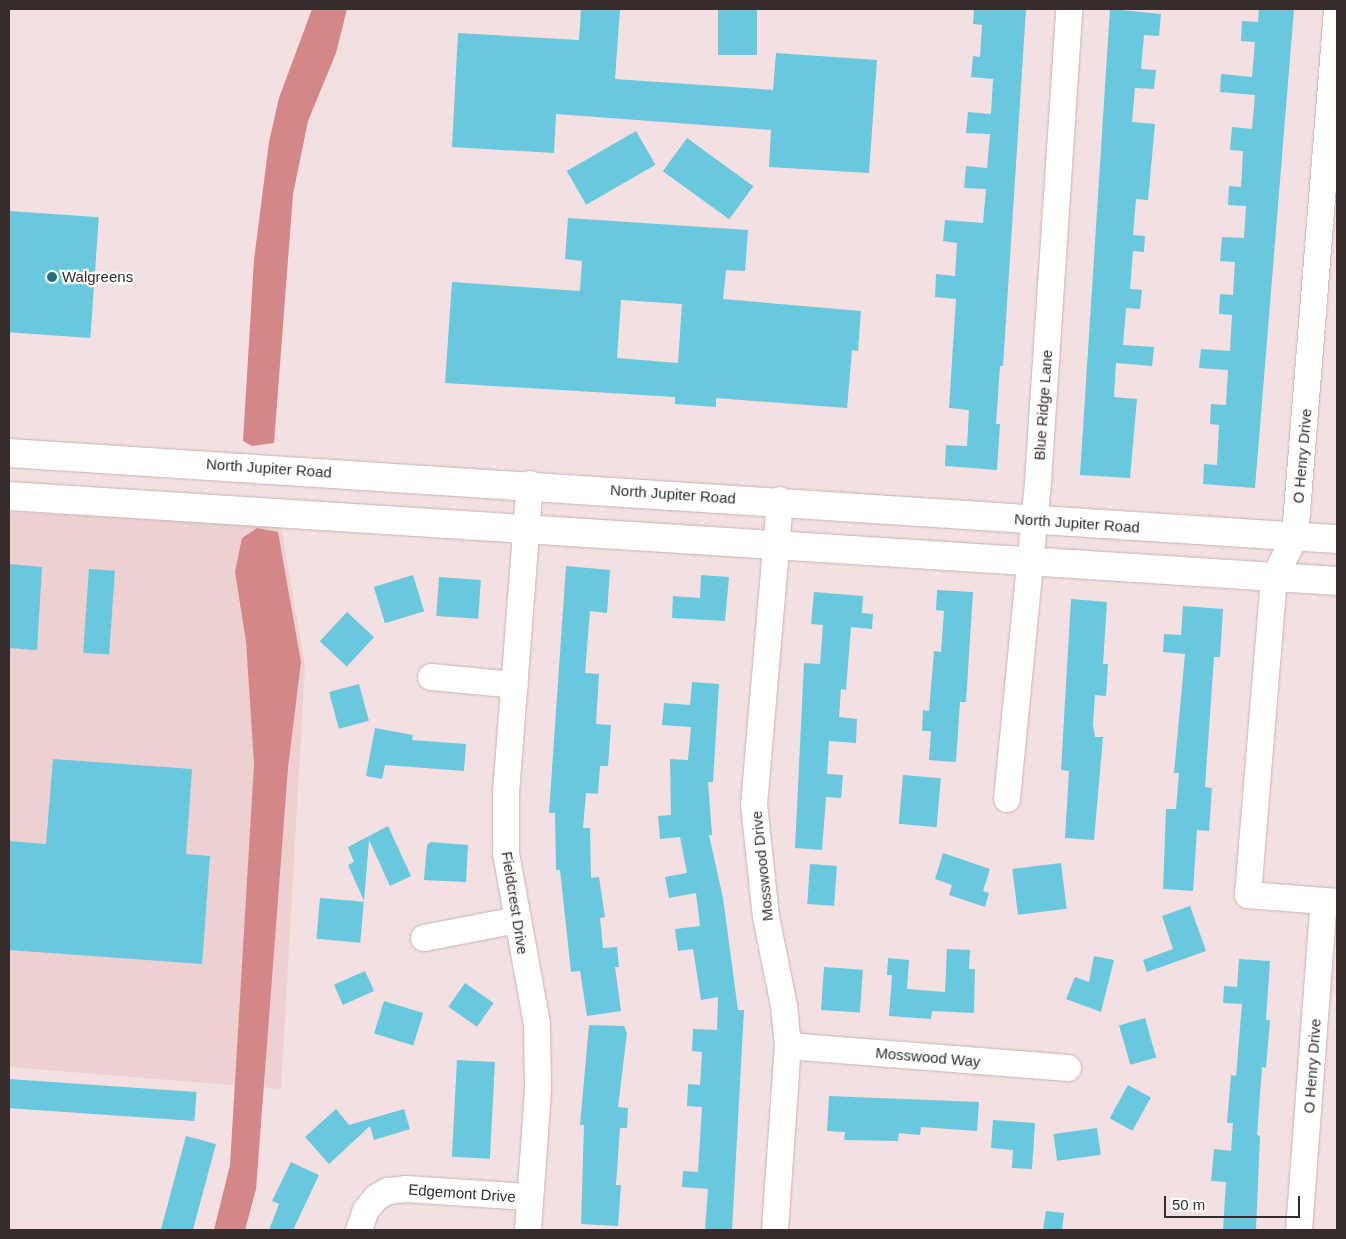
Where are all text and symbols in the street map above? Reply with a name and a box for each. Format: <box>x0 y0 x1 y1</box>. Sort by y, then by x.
place label: Walgreens <box>62 268 133 286</box>
marker: Walgreens <box>46 271 58 283</box>
street label: Blue Ridge Lane <box>1030 349 1056 461</box>
street label: O Henry Drive <box>1289 408 1315 504</box>
street label: North Jupiter Road <box>206 455 332 481</box>
street label: North Jupiter Road <box>610 481 736 507</box>
street label: North Jupiter Road <box>1014 510 1140 536</box>
street label: Mosswood Drive <box>747 810 777 922</box>
street label: Fieldcrest Drive <box>498 850 532 956</box>
street label: O Henry Drive <box>1300 1018 1324 1114</box>
street label: Mosswood Way <box>875 1043 981 1071</box>
street label: Edgemont Drive <box>408 1180 516 1206</box>
scale bar <box>1166 1186 1302 1218</box>
text: 50 m <box>1172 1196 1205 1213</box>

